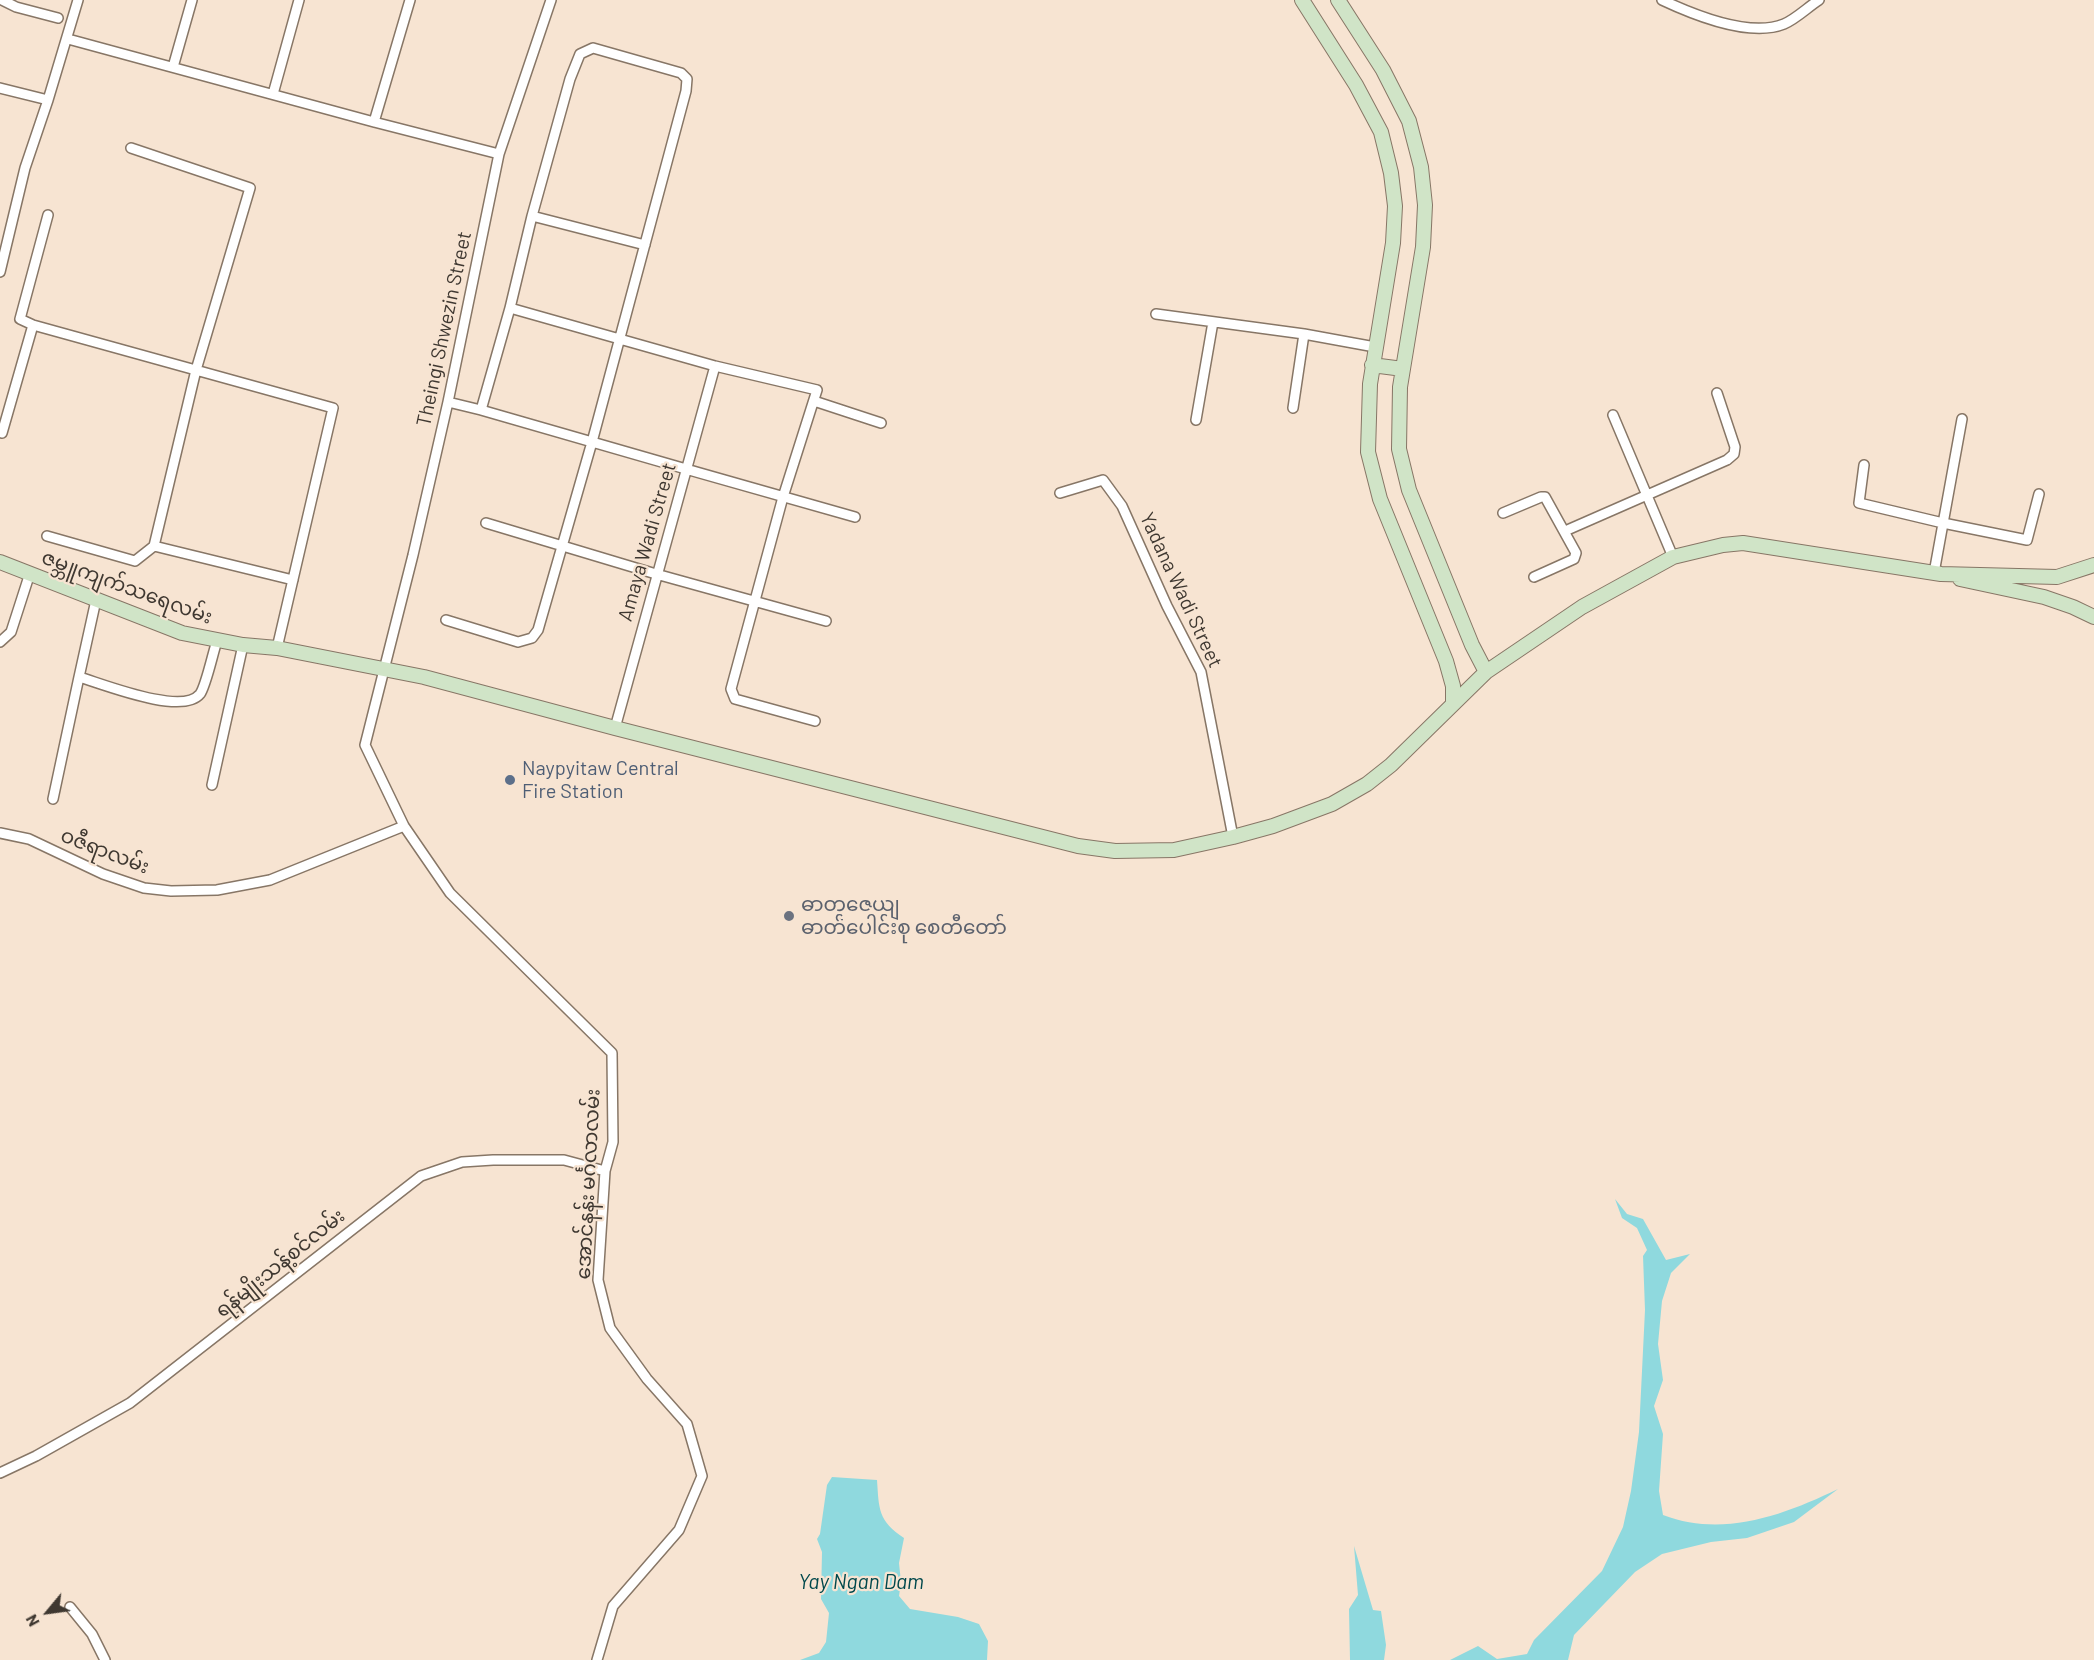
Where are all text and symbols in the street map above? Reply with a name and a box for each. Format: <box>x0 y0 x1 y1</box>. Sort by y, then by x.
street label: Theingi Shwezin Street <box>412 229 476 429</box>
street label: Amaya Wadi Street <box>613 460 681 624</box>
street label: Yadana Wadi Street <box>1135 509 1227 671</box>
street label: ဇမ္ဘူကျက်သရေလမ်း <box>38 545 216 629</box>
place label: Naypyitaw Central Fire Station <box>522 756 679 803</box>
marker: Naypyitaw Central Fire Station <box>503 773 517 787</box>
street label: ဝဇီရာလမ်း <box>57 823 153 879</box>
place label: ဓာတုဇေယျ ဓာတ်ပေါင်းစု စေတီတော် <box>801 892 1007 939</box>
marker: ဓာတုဇေယျ ဓာတ်ပေါင်းစု စေတီတော် <box>782 909 796 923</box>
street label: အောင်နန်း မင်္ဂလာလမ်း <box>571 1088 605 1280</box>
street label: ရန်မျိုးသန့်စင်လမ်း <box>211 1204 349 1322</box>
water label: Yay Ngan Dam <box>798 1569 924 1595</box>
north arrow <box>18 1582 78 1642</box>
text: N <box>21 1612 43 1630</box>

